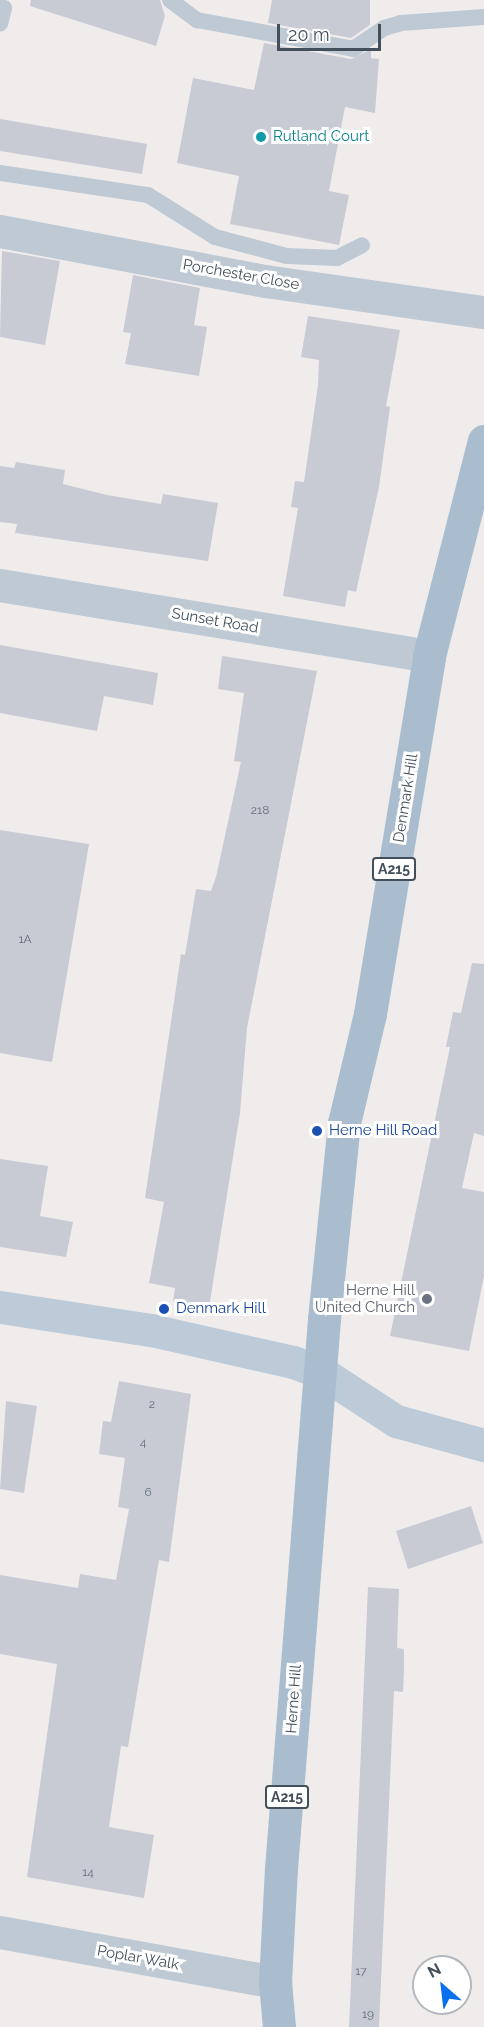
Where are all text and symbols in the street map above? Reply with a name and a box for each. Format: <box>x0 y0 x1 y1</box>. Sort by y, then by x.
scale bar <box>280 12 384 50</box>
text: 20 m <box>288 24 330 45</box>
place label: Rutland Court <box>273 128 369 146</box>
marker: Rutland Court <box>254 130 268 144</box>
street label: Porchester Close <box>181 256 301 294</box>
street label: Sunset Road <box>170 605 260 637</box>
street label: Denmark Hill <box>390 752 422 844</box>
house number: 218 <box>251 804 269 818</box>
road number: A215 <box>372 858 416 880</box>
house number: 1A <box>18 933 32 947</box>
place label: Herne Hill Road <box>329 1122 438 1140</box>
marker: Herne Hill Road <box>310 1124 324 1138</box>
place label: Herne Hill United Church <box>315 1281 415 1316</box>
marker: Herne Hill United Church <box>420 1292 434 1306</box>
place label: Denmark Hill <box>176 1300 266 1318</box>
marker: Denmark Hill <box>157 1302 171 1316</box>
house number: 2 <box>149 1398 155 1412</box>
house number: 4 <box>140 1436 146 1450</box>
house number: 6 <box>144 1486 152 1500</box>
street label: Herne Hill <box>283 1664 305 1734</box>
road number: A215 <box>264 1786 310 1808</box>
house number: 14 <box>82 1866 94 1880</box>
street label: Poplar Walk <box>95 1942 181 1974</box>
north arrow <box>412 1955 472 2015</box>
text: N <box>424 1959 444 1982</box>
house number: 17 <box>355 1965 367 1979</box>
house number: 19 <box>362 2008 374 2022</box>

